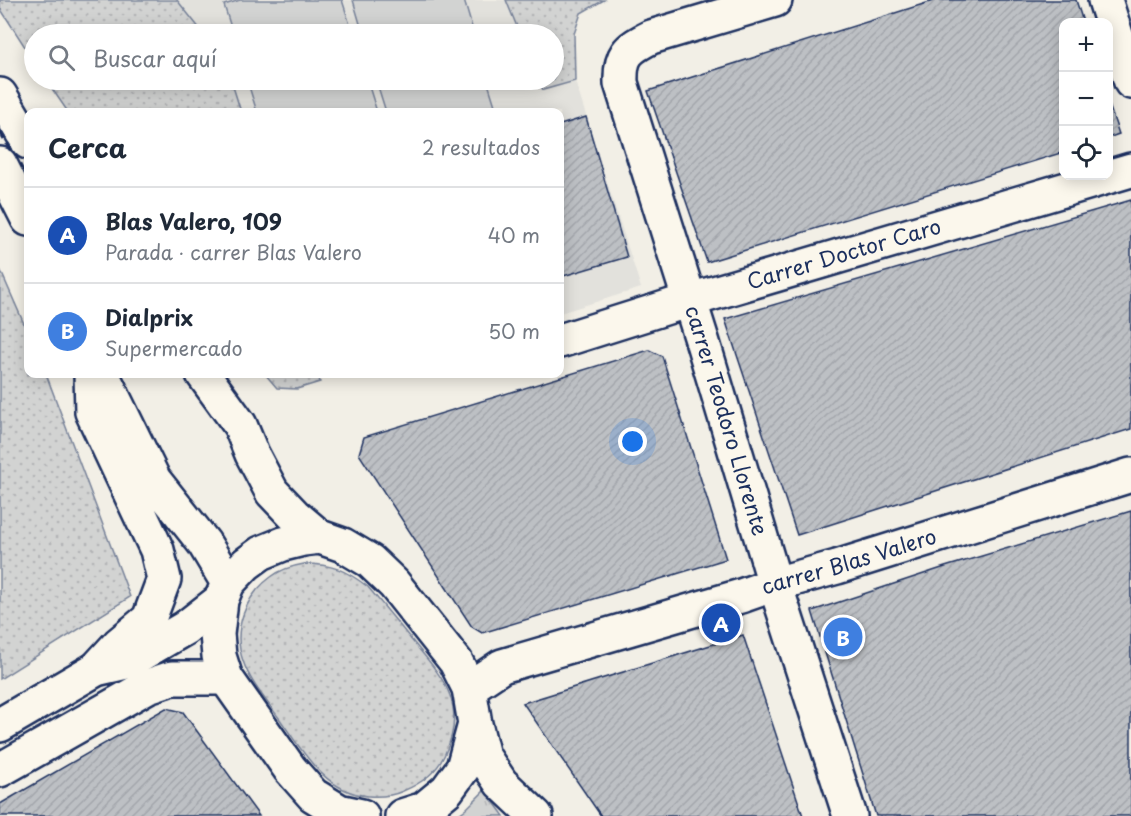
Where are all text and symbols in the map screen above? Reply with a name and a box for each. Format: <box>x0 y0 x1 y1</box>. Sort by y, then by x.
map controls <box>1059 18 1113 180</box>
button: + <box>1059 18 1113 72</box>
search box <box>24 24 564 90</box>
icon: search <box>45 41 78 74</box>
text: Buscar aquí <box>93 41 217 74</box>
button: − <box>1059 72 1113 126</box>
button: locate <box>1059 126 1113 180</box>
text: Cerca <box>48 128 127 167</box>
text: 2 resultados <box>422 132 540 162</box>
text: Blas Valero, 109 <box>105 204 282 237</box>
street label: Carrer Doctor Caro <box>743 209 944 296</box>
text: A <box>60 220 75 250</box>
text: 40 m <box>488 220 540 250</box>
text: Parada · carrer Blas Valero <box>105 237 362 267</box>
text: Dialprix <box>105 300 193 333</box>
street label: carrer Teodoro Llorente <box>678 301 778 539</box>
text: B <box>61 316 74 346</box>
text: 50 m <box>488 316 540 346</box>
text: Supermercado <box>105 333 243 363</box>
your location <box>618 427 647 456</box>
street label: carrer Blas Valero <box>756 519 940 602</box>
pin: A <box>702 600 740 646</box>
pin: B <box>824 614 862 660</box>

